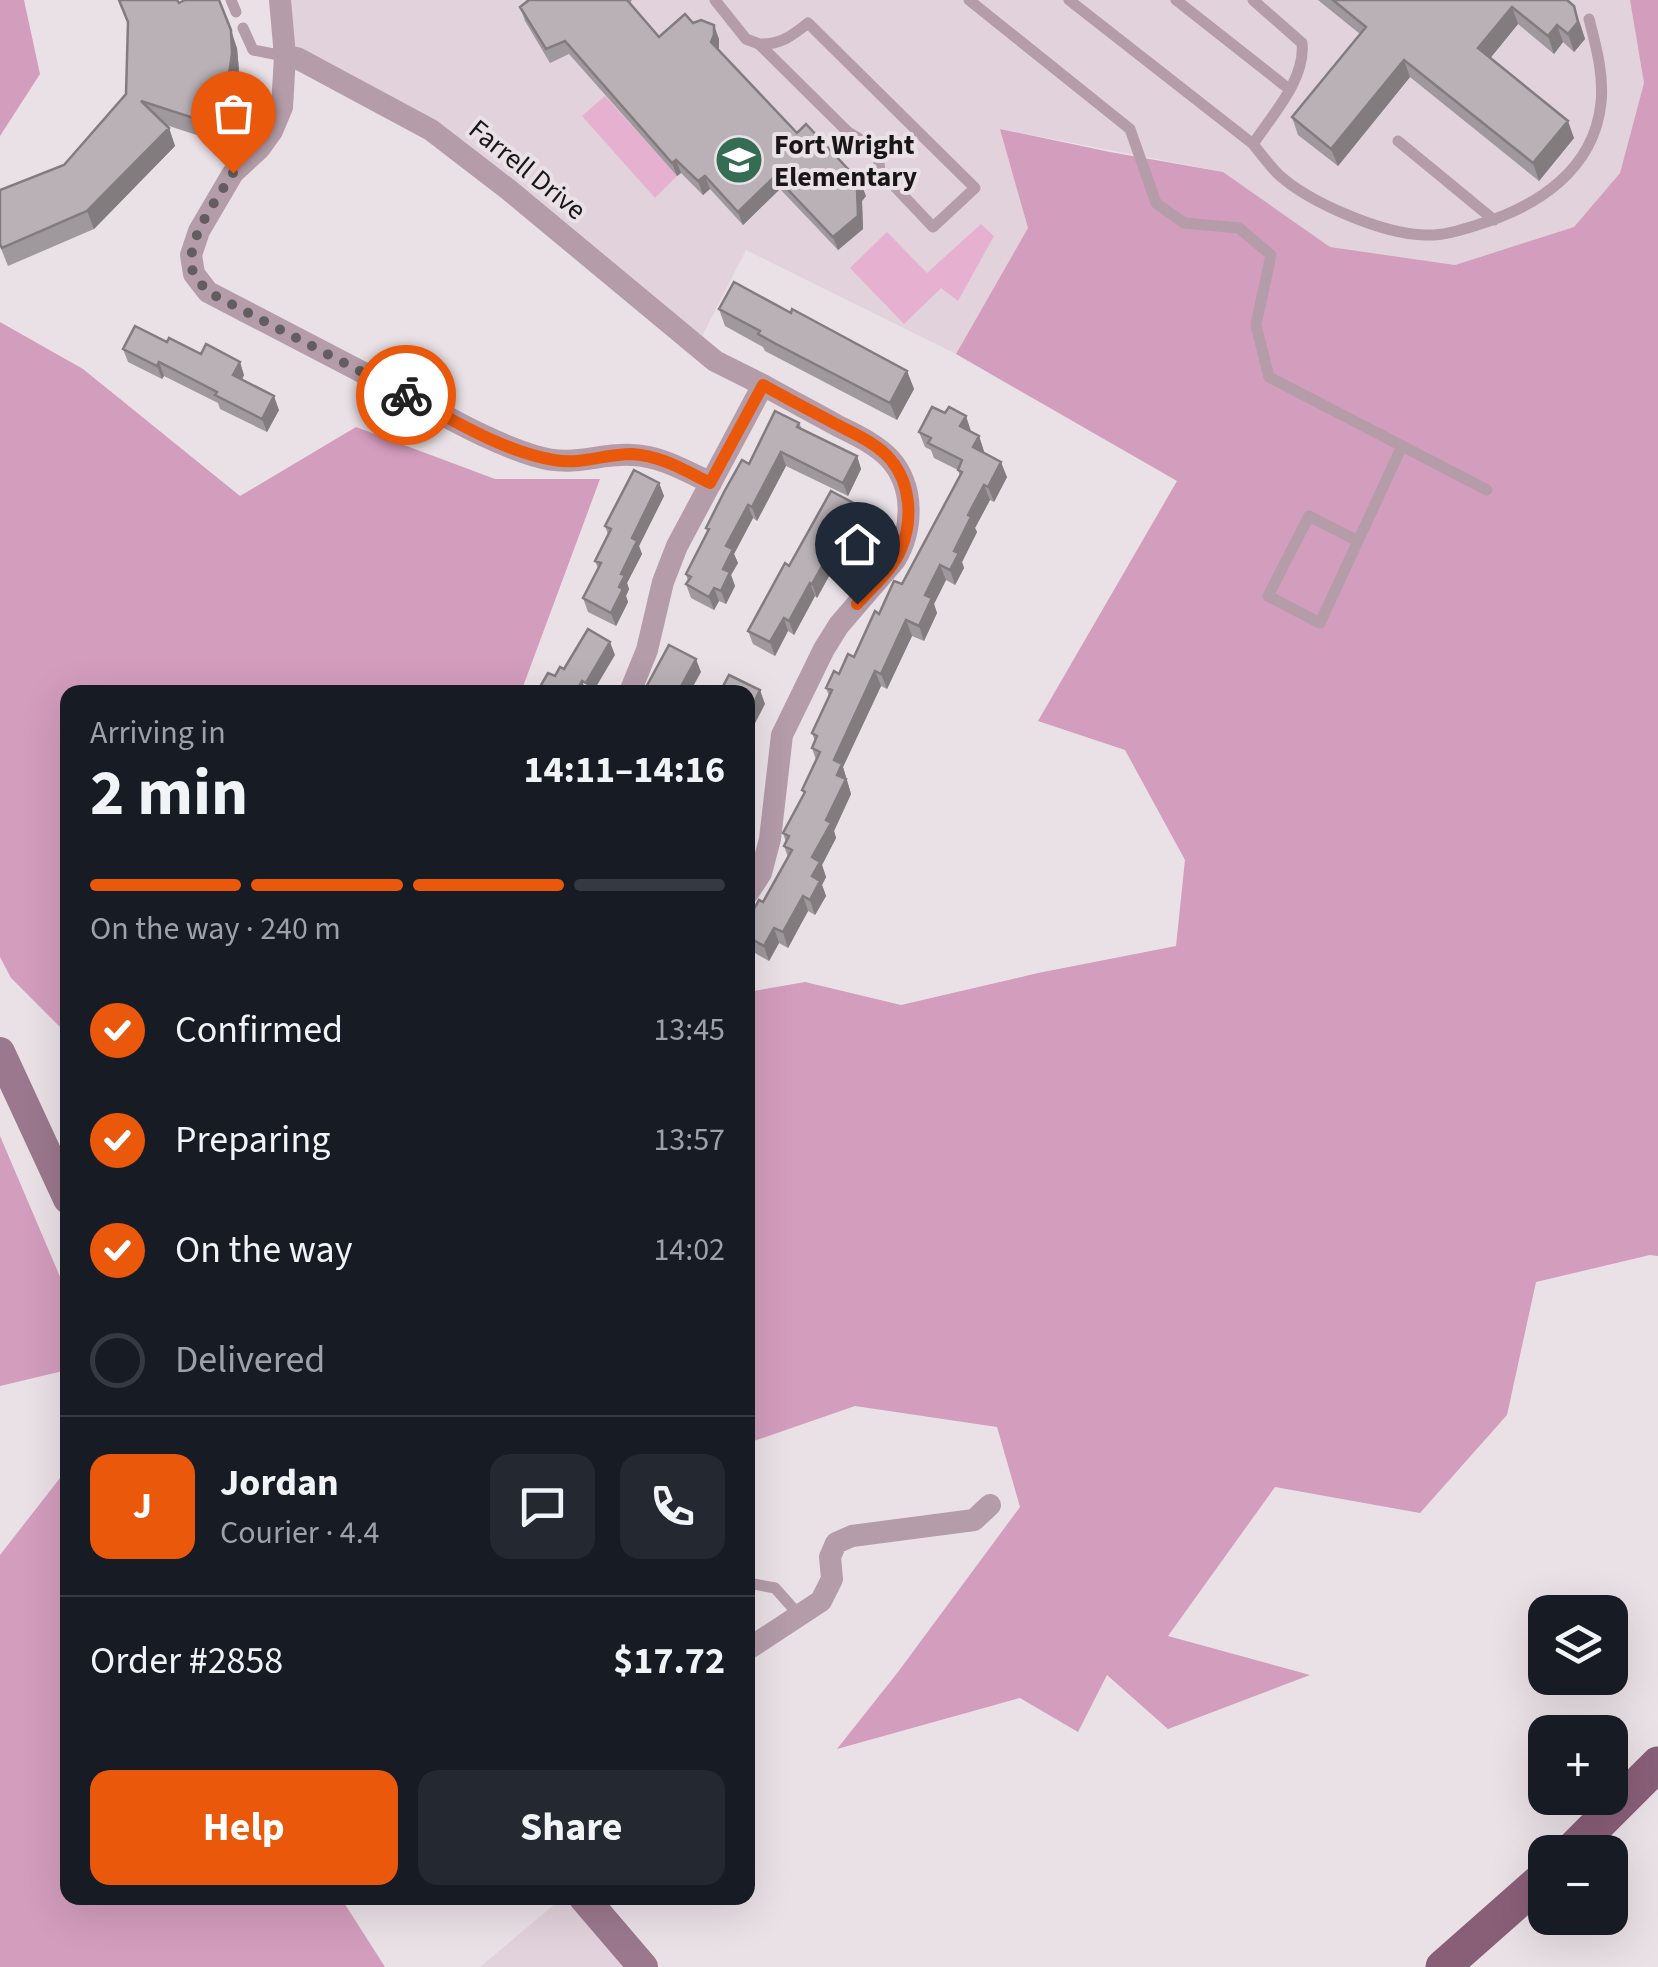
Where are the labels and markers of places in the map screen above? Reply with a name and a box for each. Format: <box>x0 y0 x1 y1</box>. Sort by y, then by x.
pin <box>191 71 276 174</box>
place label: Fort Wright Elementary <box>774 125 918 197</box>
school or university icon: Fort Wright Elementary <box>713 134 765 186</box>
pin <box>815 502 900 605</box>

